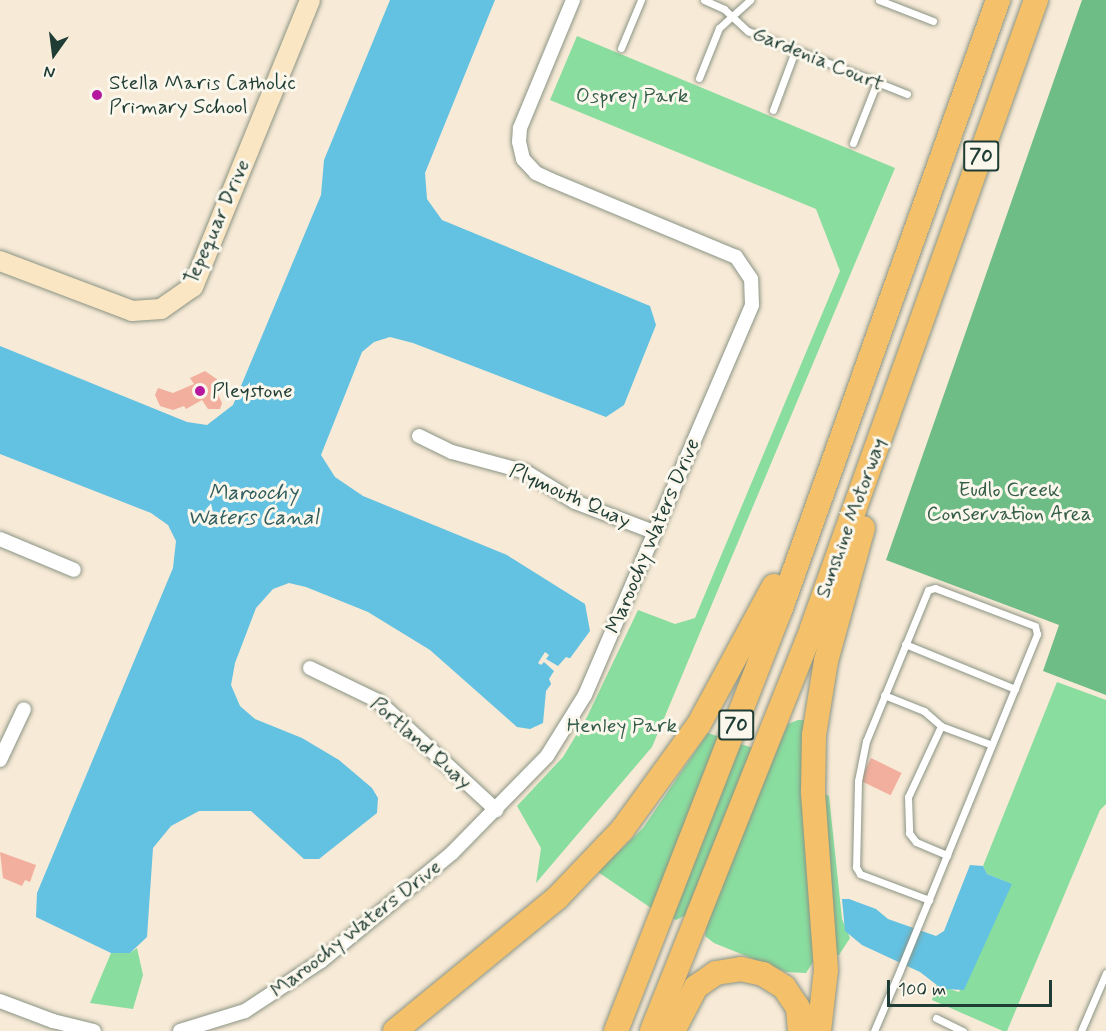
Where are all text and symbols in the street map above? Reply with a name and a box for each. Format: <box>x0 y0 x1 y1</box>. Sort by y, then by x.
street label: Gardenia Court <box>750 22 886 96</box>
north arrow <box>24 24 84 84</box>
text: N <box>42 60 57 83</box>
place label: Stella Maris Catholic Primary School <box>109 70 294 120</box>
park label: Osprey Park <box>577 83 687 109</box>
marker: Stella Maris Catholic Primary School <box>90 88 104 102</box>
road number: 70 <box>963 139 999 173</box>
street label: Tepequar Drive <box>178 156 256 288</box>
place label: Pleystone <box>212 378 293 404</box>
marker: Pleystone <box>193 384 207 398</box>
street label: Sunshine Motorway <box>810 434 892 602</box>
street label: Maroochy Waters Drive <box>601 435 705 637</box>
street label: Plymouth Quay <box>506 458 634 534</box>
park label: Eudlo Creek Conservation Area <box>925 477 1093 527</box>
water label: Maroochy Waters Canal <box>189 480 317 532</box>
street label: Portland Quay <box>365 691 477 795</box>
road number: 70 <box>718 708 754 742</box>
park label: Henley Park <box>568 713 676 739</box>
street label: Maroochy Waters Drive <box>266 855 446 1003</box>
scale bar <box>890 968 1055 1006</box>
text: 100 m <box>898 978 946 1002</box>

